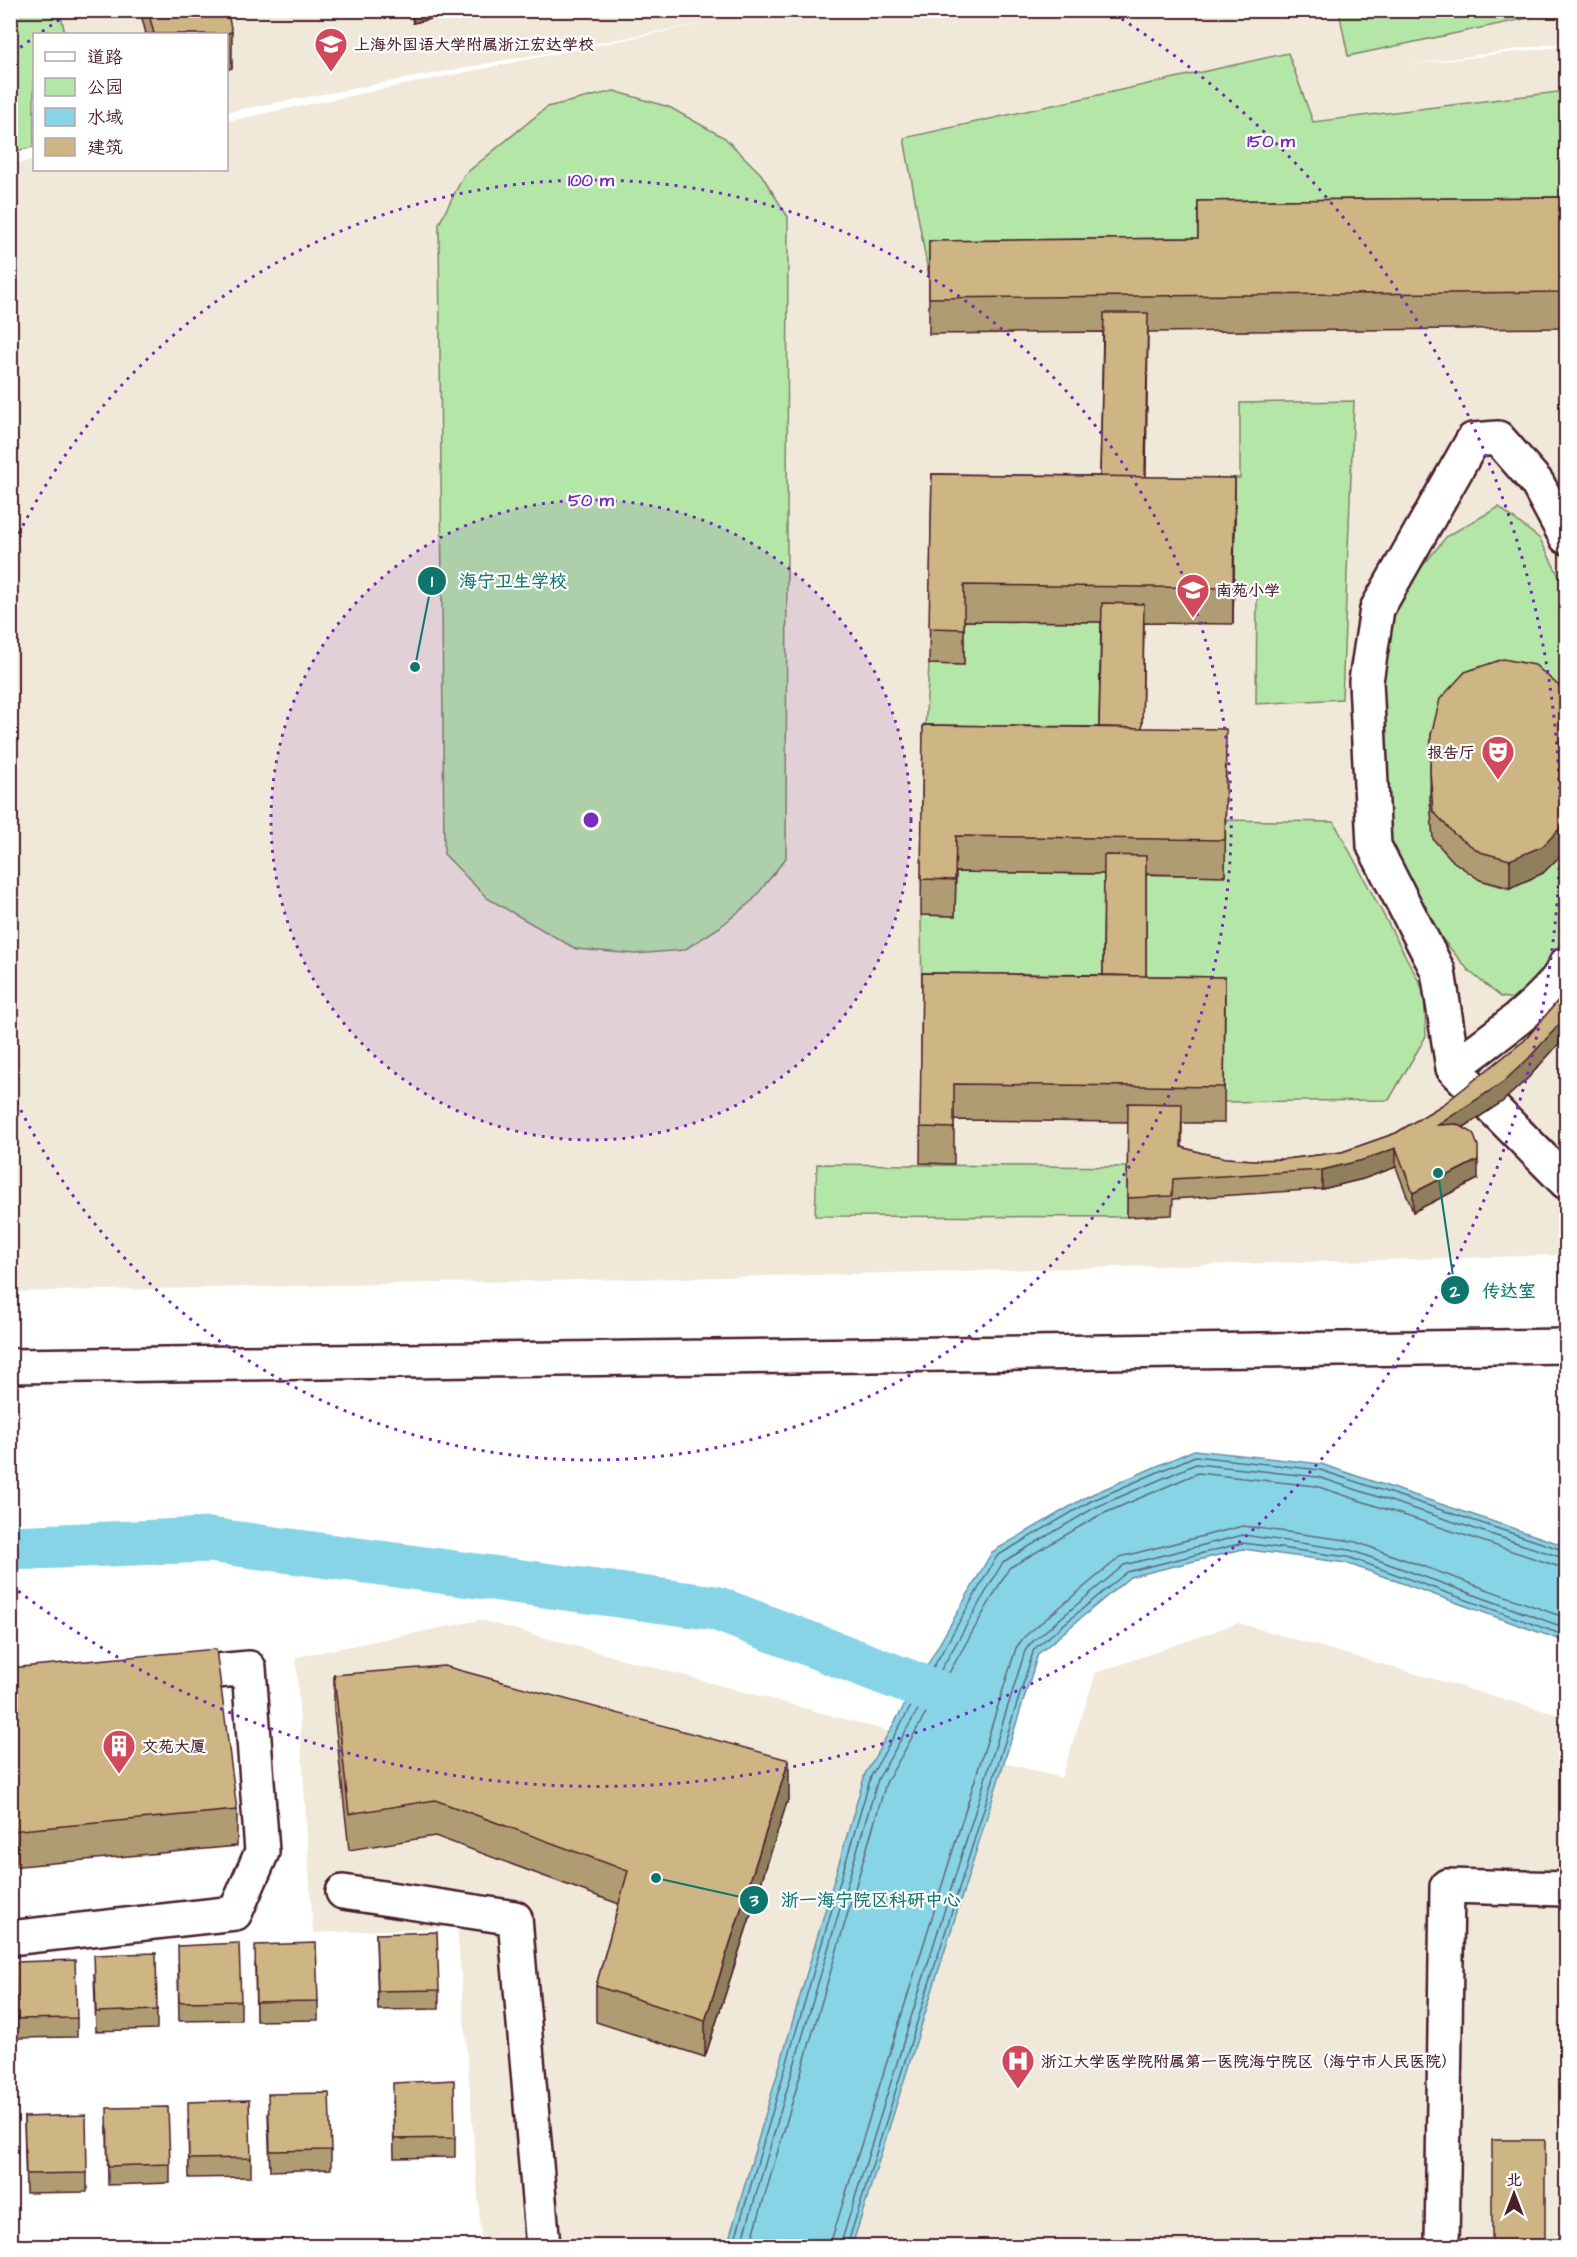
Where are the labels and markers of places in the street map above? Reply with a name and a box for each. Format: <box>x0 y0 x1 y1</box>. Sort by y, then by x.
school or university icon: 上海外国语大学附属浙江宏达学校 <box>313 26 349 73</box>
place label: 上海外国语大学附属浙江宏达学校 <box>354 34 594 56</box>
callout: 海宁卫生学校 <box>417 563 579 599</box>
school or university icon: 南苑小学 <box>1175 572 1211 619</box>
place label: 南苑小学 <box>1216 580 1280 602</box>
theatre icon: 报告厅 <box>1480 734 1516 781</box>
place label: 报告厅 <box>1427 742 1475 764</box>
centre of rings <box>581 810 601 830</box>
callout: 传达室 <box>1440 1272 1548 1308</box>
building icon: 文苑大厦 <box>101 1728 137 1775</box>
place label: 文苑大厦 <box>142 1736 206 1758</box>
callout: 浙一海宁院区科研中心 <box>739 1882 973 1918</box>
hospital icon: 浙江大学医学院附属第一医院海宁院区（海宁市人民医院） <box>1000 2043 1036 2090</box>
place label: 浙江大学医学院附属第一医院海宁院区（海宁市人民医院） <box>1041 2051 1457 2073</box>

